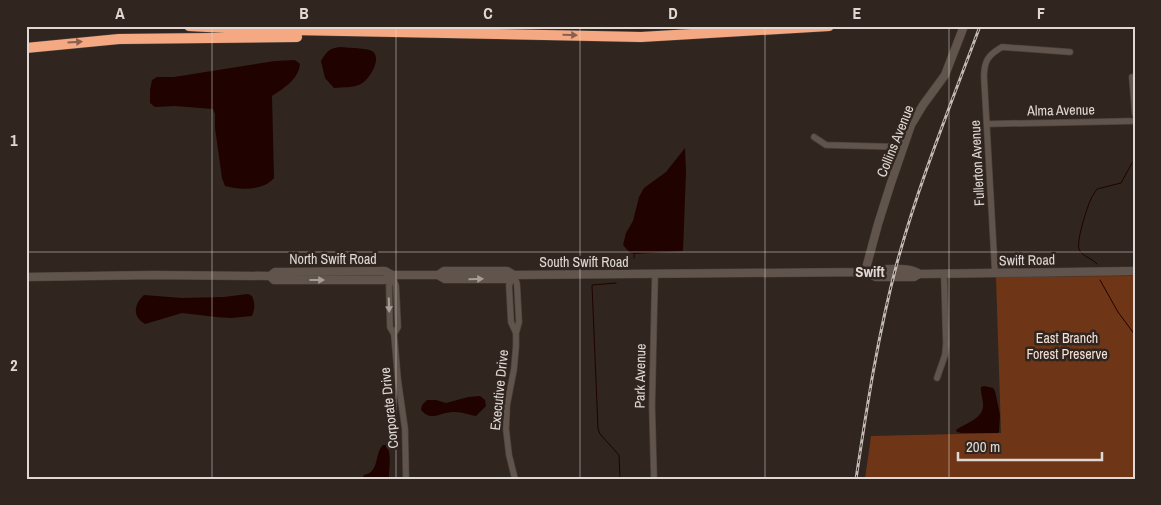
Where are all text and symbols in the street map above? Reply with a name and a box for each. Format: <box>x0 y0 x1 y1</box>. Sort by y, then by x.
text: A <box>115 2 125 24</box>
text: B <box>299 2 309 24</box>
text: C <box>483 2 493 24</box>
text: D <box>668 2 678 24</box>
text: E <box>853 2 862 24</box>
text: F <box>1037 2 1045 24</box>
one-way arrow <box>562 32 578 40</box>
one-way arrow <box>67 38 83 46</box>
street label: Alma Avenue <box>1026 100 1095 120</box>
street label: Collins Avenue <box>872 102 918 180</box>
street label: Fullerton Avenue <box>966 120 988 206</box>
text: 1 <box>10 129 18 151</box>
street label: North Swift Road <box>289 250 377 268</box>
street label: Swift Road <box>999 251 1055 269</box>
street label: South Swift Road <box>539 253 629 271</box>
district label: Swift <box>855 261 885 282</box>
one-way arrow <box>468 275 484 283</box>
one-way arrow <box>310 276 326 284</box>
one-way arrow <box>386 297 394 313</box>
park label: East Branch Forest Preserve <box>1026 329 1108 363</box>
street label: Park Avenue <box>630 343 650 409</box>
street label: Executive Drive <box>486 349 512 431</box>
text: 2 <box>10 354 18 376</box>
street label: Corporate Drive <box>376 366 402 450</box>
scale bar <box>958 430 1102 462</box>
text: 200 m <box>966 436 1000 457</box>

